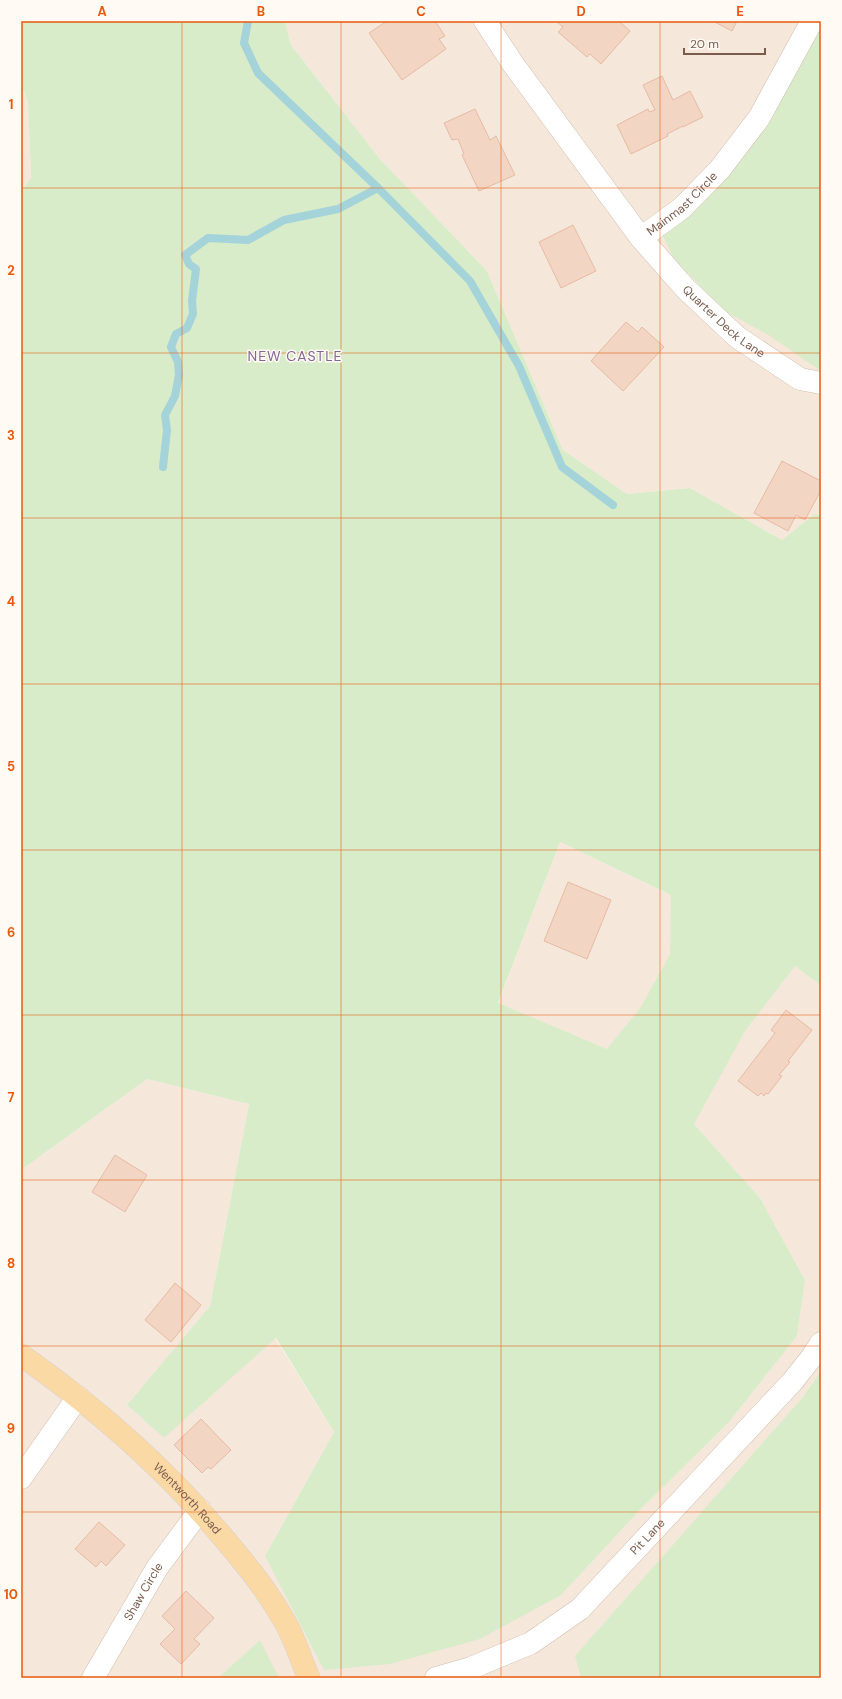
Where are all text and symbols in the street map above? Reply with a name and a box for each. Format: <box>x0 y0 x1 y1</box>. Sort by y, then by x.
text: A <box>97 3 107 20</box>
text: B <box>257 3 265 20</box>
text: C <box>416 3 426 20</box>
text: D <box>576 3 586 20</box>
text: E <box>736 3 744 20</box>
scale bar <box>684 30 765 56</box>
text: 20 m <box>690 36 719 52</box>
text: 1 <box>9 96 13 113</box>
street label: Mainmast Circle <box>644 168 721 239</box>
text: 2 <box>7 262 15 279</box>
street label: Quarter Deck Lane <box>679 282 768 361</box>
district label: NEW CASTLE <box>248 347 342 365</box>
text: 3 <box>7 427 15 444</box>
text: 4 <box>7 593 15 610</box>
text: 5 <box>7 758 15 775</box>
text: 6 <box>7 924 15 941</box>
text: 7 <box>8 1089 15 1106</box>
text: 8 <box>7 1255 15 1272</box>
text: 9 <box>7 1420 15 1437</box>
street label: Wentworth Road <box>150 1459 225 1538</box>
street label: Pit Lane <box>627 1515 669 1558</box>
street label: Shaw Circle <box>120 1559 167 1624</box>
text: 10 <box>4 1586 18 1603</box>

